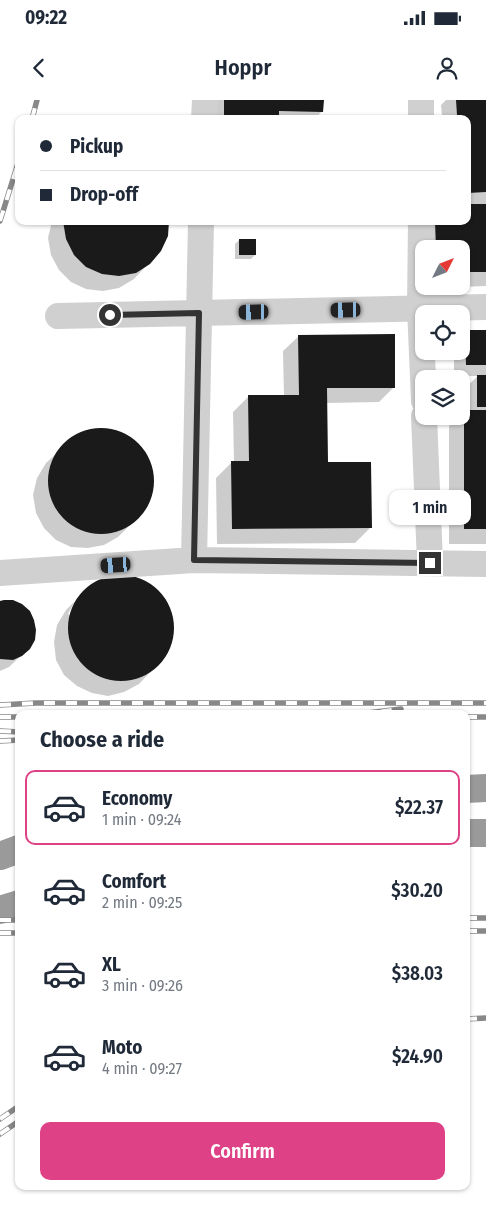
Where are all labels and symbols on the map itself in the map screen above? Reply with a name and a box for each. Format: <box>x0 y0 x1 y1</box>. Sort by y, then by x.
north arrow <box>415 240 470 295</box>
car <box>330 302 361 318</box>
route start <box>99 304 121 326</box>
car <box>238 304 269 320</box>
callout: 1 min <box>389 490 471 526</box>
route end <box>419 552 441 574</box>
car <box>100 556 131 574</box>

